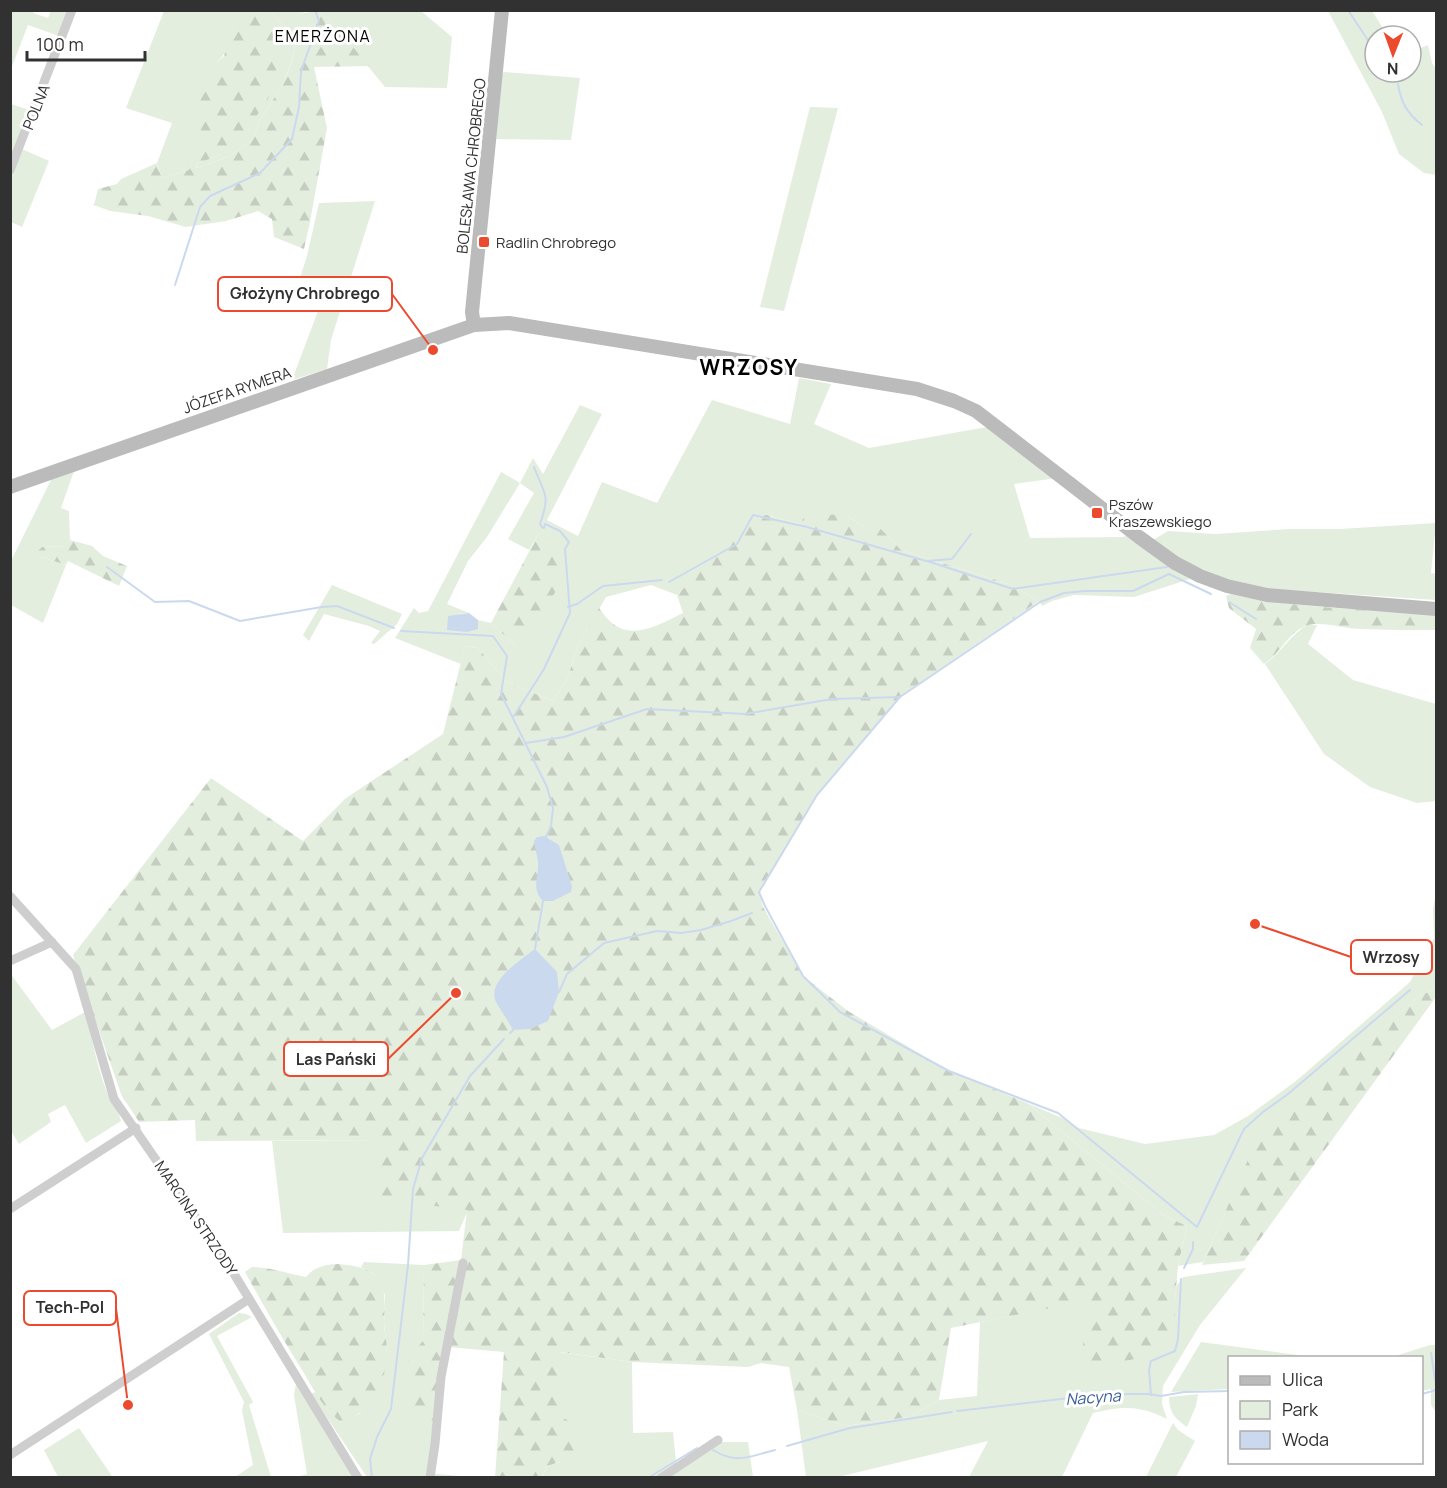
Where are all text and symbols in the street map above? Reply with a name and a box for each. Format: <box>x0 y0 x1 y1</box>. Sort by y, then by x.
scale bar <box>27 24 146 62</box>
north arrow <box>1363 24 1423 84</box>
district label: EMERŻONA <box>275 25 371 47</box>
text: 100 m <box>36 32 84 56</box>
text: N <box>1387 58 1399 80</box>
street label: BOLESŁAWA CHROBREGO <box>451 77 491 255</box>
street label: POLNA <box>17 81 55 133</box>
place label: Radlin Chrobrego <box>496 232 616 253</box>
marker: Radlin Chrobrego <box>477 235 491 249</box>
callout: Głożyny Chrobrego <box>218 277 392 311</box>
text: Głożyny Chrobrego <box>230 282 380 304</box>
district label: WRZOSY <box>699 353 799 381</box>
street label: JÓZEFA RYMERA <box>180 361 294 418</box>
place label: Pszów Kraszewskiego <box>1109 494 1212 532</box>
marker: Pszów Kraszewskiego <box>1090 506 1104 520</box>
callout: Wrzosy <box>1351 940 1432 974</box>
text: Wrzosy <box>1363 946 1419 968</box>
callout: Las Pański <box>284 1042 388 1076</box>
text: Las Pański <box>296 1048 376 1070</box>
street label: MARCINA STRZODY <box>150 1157 243 1280</box>
callout: Tech-Pol <box>24 1291 116 1325</box>
text: Tech-Pol <box>36 1296 104 1318</box>
legend <box>1228 1356 1423 1464</box>
text: Ulica <box>1282 1367 1323 1391</box>
water label: Nacyna <box>1065 1384 1122 1410</box>
text: Park <box>1282 1397 1319 1421</box>
text: Woda <box>1282 1427 1329 1451</box>

